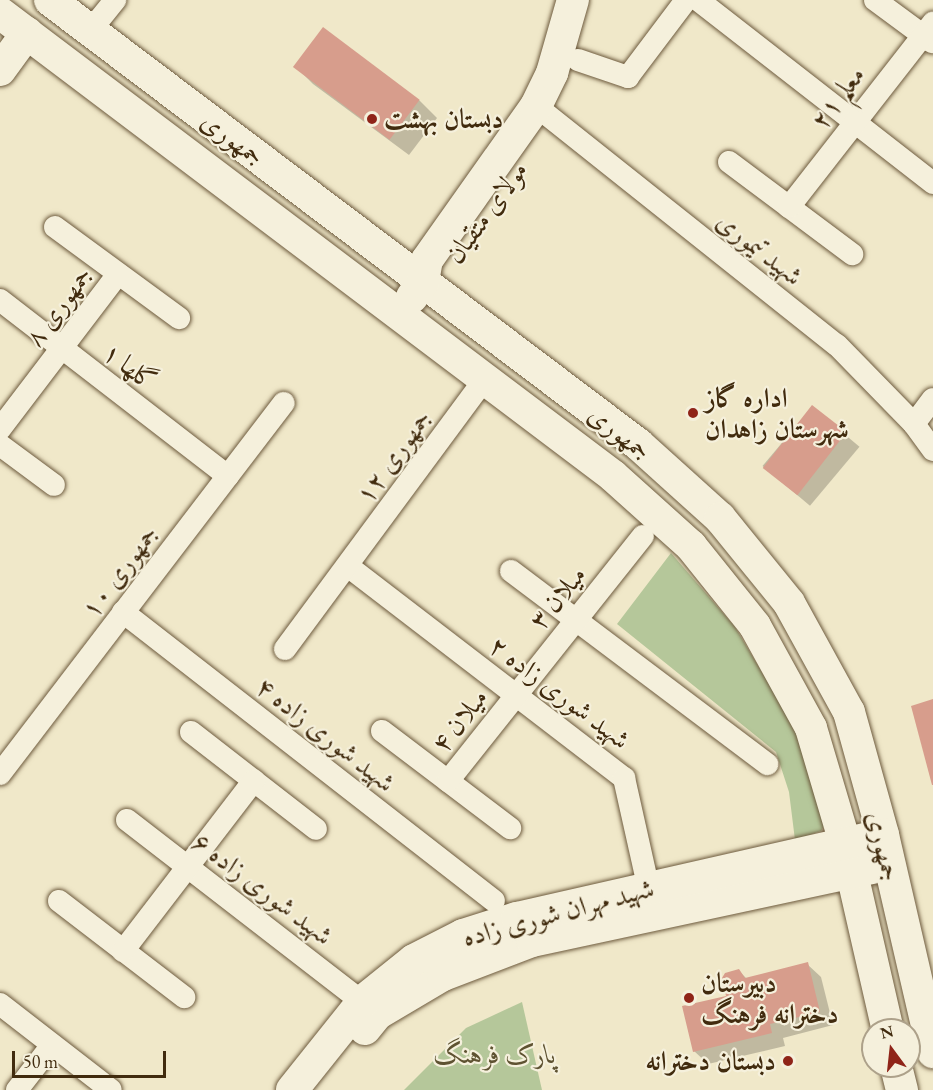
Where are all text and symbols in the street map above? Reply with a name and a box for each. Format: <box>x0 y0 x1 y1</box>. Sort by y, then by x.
street label: معلم ۲۱ <box>803 59 871 135</box>
place label: دبستان بهشت <box>384 103 503 135</box>
street label: جمهوری <box>195 104 271 172</box>
marker: دبستان بهشت <box>365 112 379 126</box>
street label: مولای متقیان <box>438 154 534 270</box>
street label: شهید تیموری <box>710 204 810 292</box>
street label: جمهوری ۸ <box>17 259 99 353</box>
street label: گلها ۱ <box>97 335 163 397</box>
place label: اداره گاز شهرستان زاهدان <box>705 381 849 444</box>
street label: جمهوری <box>582 397 658 467</box>
street label: جمهوری ۱۲ <box>348 403 438 509</box>
marker: اداره گاز شهرستان زاهدان <box>686 406 700 420</box>
street label: جمهوری ۱۰ <box>74 518 164 624</box>
street label: میلان ۳ <box>522 559 592 635</box>
street label: شهید شوری زاده ۲ <box>483 629 637 755</box>
street label: شهید شوری زاده ۴ <box>250 670 402 798</box>
street label: میلان ۴ <box>424 682 494 758</box>
street label: جمهوری <box>860 808 908 884</box>
street label: شهید شوری زاده ۶ <box>186 825 340 951</box>
street label: شهید مهران شوری زاده <box>459 871 657 953</box>
place label: دبیرستان دخترانه فرهنگ <box>701 966 839 1029</box>
marker: دبیرستان دخترانه فرهنگ <box>682 991 696 1005</box>
north arrow <box>861 1018 921 1078</box>
text: N <box>878 1020 896 1044</box>
park label: پارک فرهنگ <box>434 1038 556 1070</box>
scale bar <box>15 1039 170 1077</box>
place label: دبستان دخترانه <box>645 1045 776 1077</box>
text: 50 m <box>23 1050 58 1073</box>
marker: دبستان دخترانه <box>781 1054 795 1068</box>

